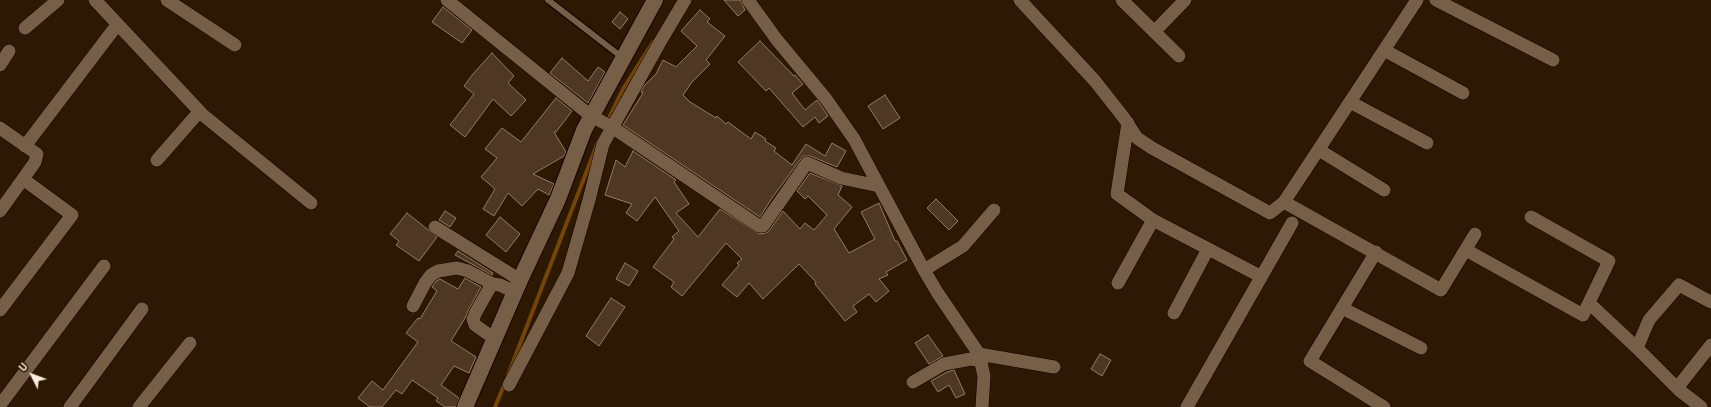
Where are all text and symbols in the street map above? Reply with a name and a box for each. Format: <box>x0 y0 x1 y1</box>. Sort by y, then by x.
north arrow <box>12 355 52 395</box>
text: U <box>16 360 31 374</box>

